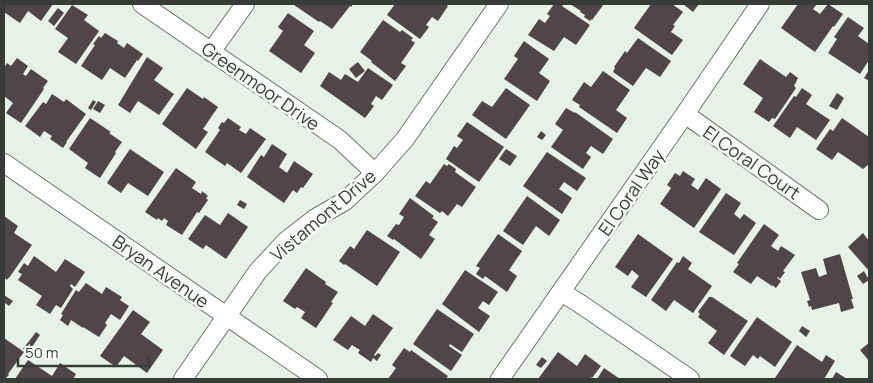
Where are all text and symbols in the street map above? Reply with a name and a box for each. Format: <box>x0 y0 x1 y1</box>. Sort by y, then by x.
street label: Greenmoor Drive <box>197 36 325 136</box>
street label: El Coral Court <box>699 120 805 204</box>
street label: El Coral Way <box>592 144 670 240</box>
street label: Vistamont Drive <box>265 164 381 266</box>
street label: Bryan Avenue <box>108 229 214 313</box>
scale bar <box>18 336 149 368</box>
text: 50 m <box>25 342 59 363</box>

